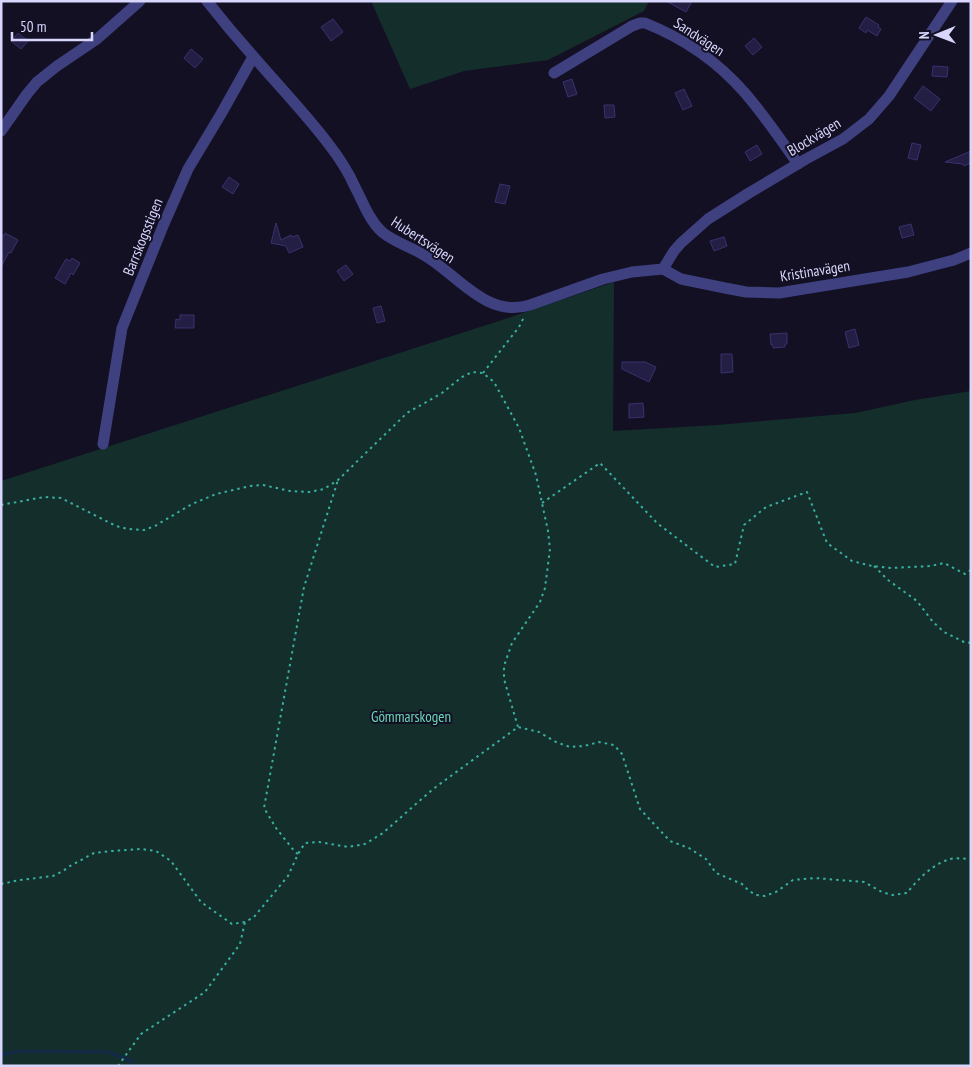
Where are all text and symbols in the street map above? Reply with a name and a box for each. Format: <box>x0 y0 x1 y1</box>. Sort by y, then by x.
scale bar <box>12 10 92 42</box>
north arrow <box>912 10 962 60</box>
street label: Sandvägen <box>670 13 728 60</box>
text: 50 m <box>20 17 46 36</box>
text: N <box>915 31 933 39</box>
street label: Blockvägen <box>783 113 844 160</box>
street label: Barrskogsstigen <box>118 195 167 278</box>
street label: Hubertsvägen <box>388 212 459 267</box>
street label: Kristinavägen <box>779 256 851 285</box>
park label: Gömmarskogen <box>371 707 451 726</box>

